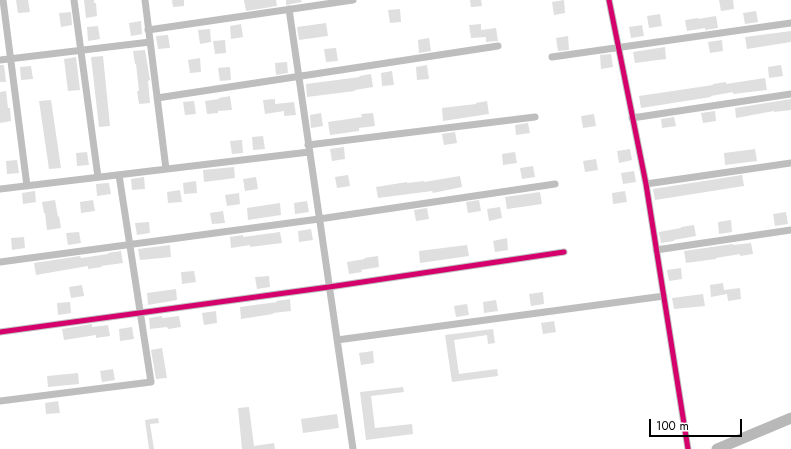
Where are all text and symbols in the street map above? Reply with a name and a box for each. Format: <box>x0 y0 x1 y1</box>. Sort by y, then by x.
scale bar <box>651 411 744 437</box>
text: 100 m <box>656 417 689 435</box>

